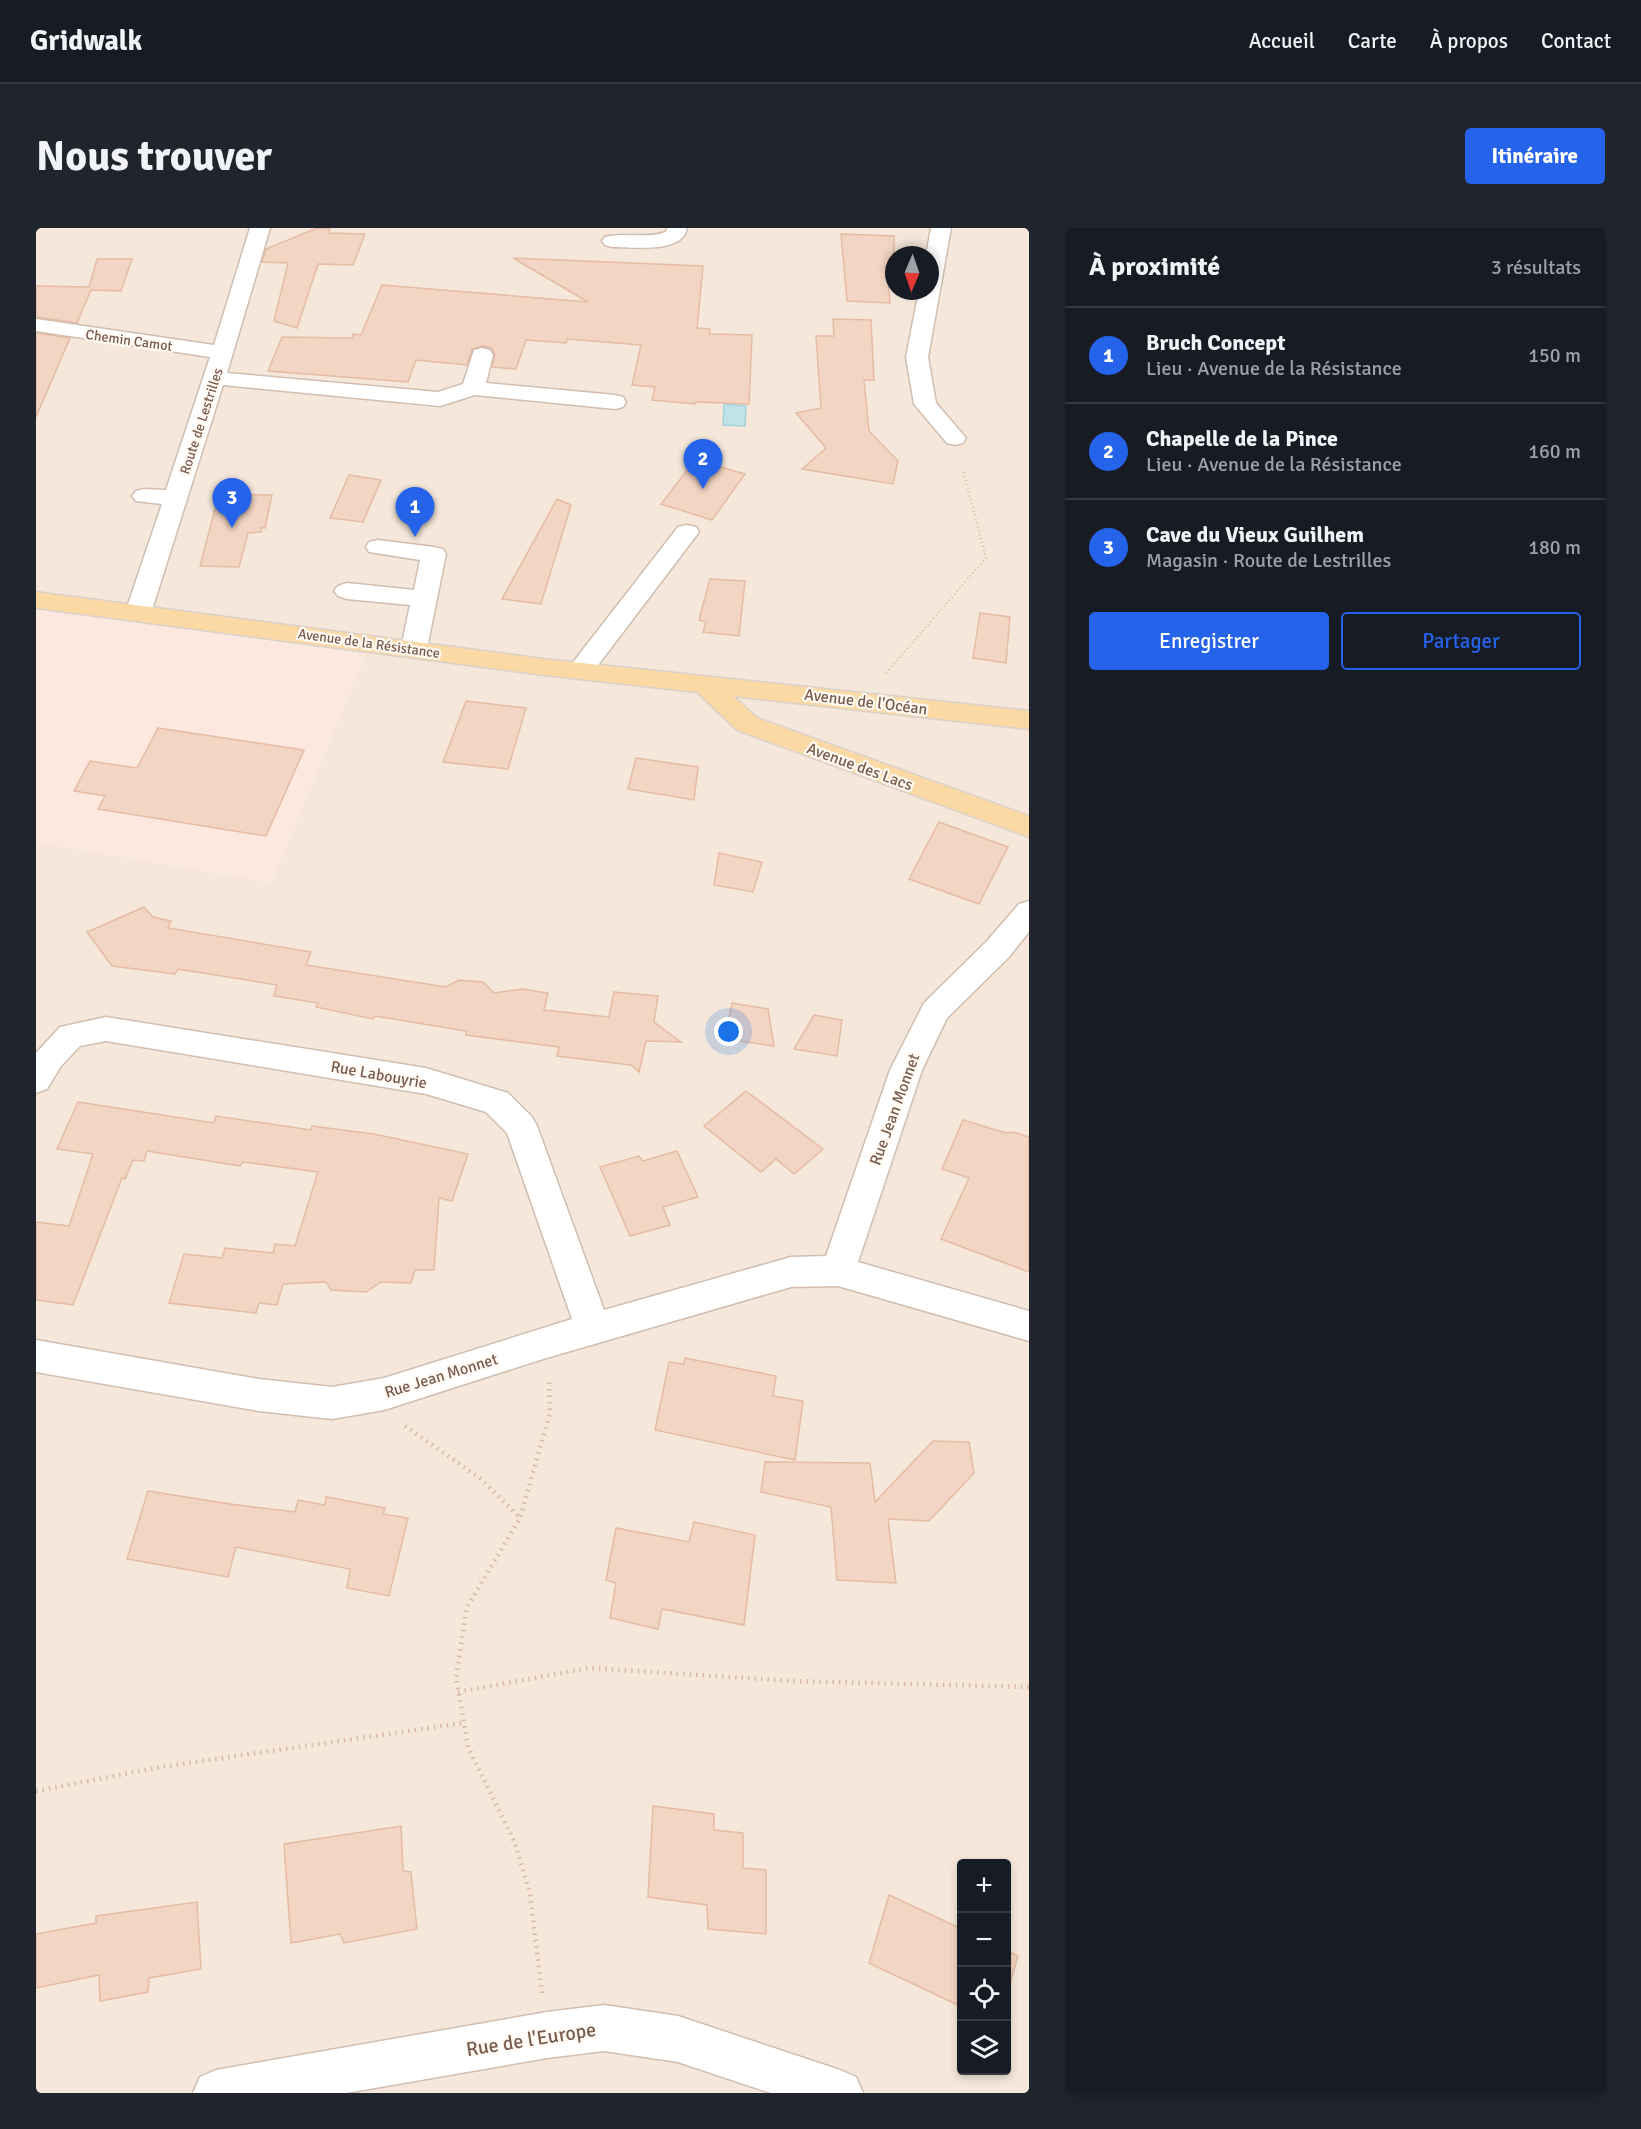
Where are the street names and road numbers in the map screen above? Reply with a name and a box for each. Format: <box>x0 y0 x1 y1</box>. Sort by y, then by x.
street label: Chemin Camot <box>84 326 173 355</box>
street label: Route de Lestrilles <box>176 366 227 476</box>
street label: Avenue de la Résistance <box>297 625 441 662</box>
street label: Avenue de l'Océan <box>803 685 929 719</box>
street label: Avenue des Lacs <box>804 738 915 795</box>
street label: Rue Jean Monnet <box>865 1050 925 1168</box>
street label: Rue Labouyrie <box>329 1057 428 1093</box>
street label: Rue Jean Monnet <box>382 1349 501 1403</box>
street label: Rue de l'Europe <box>464 2017 598 2062</box>

